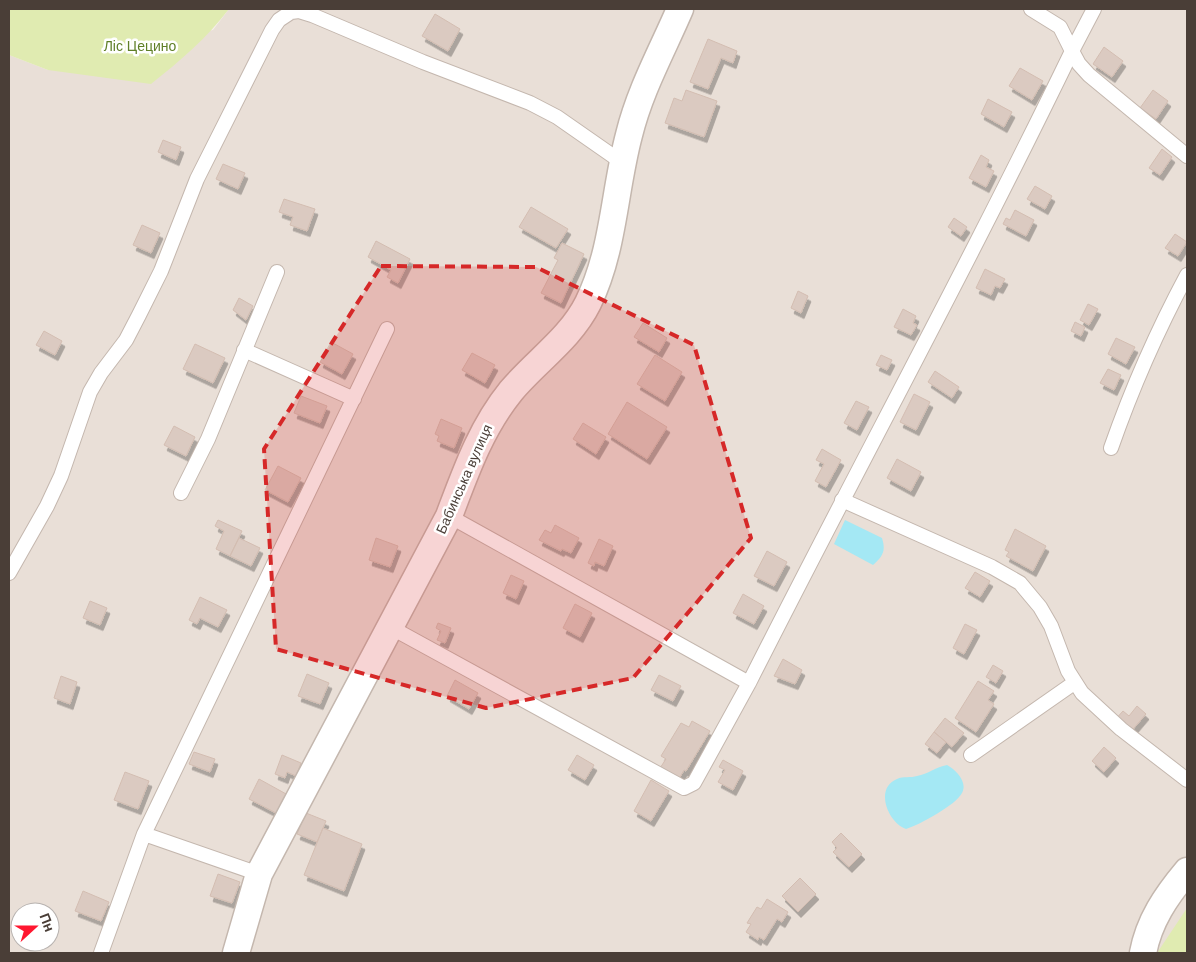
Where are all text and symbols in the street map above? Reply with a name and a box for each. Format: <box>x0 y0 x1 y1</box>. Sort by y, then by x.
park label: Ліс Цецино <box>104 38 177 54</box>
street label: Бабинська вулиця <box>433 422 495 536</box>
north arrow <box>10 902 60 952</box>
text: Пн <box>36 911 58 934</box>

